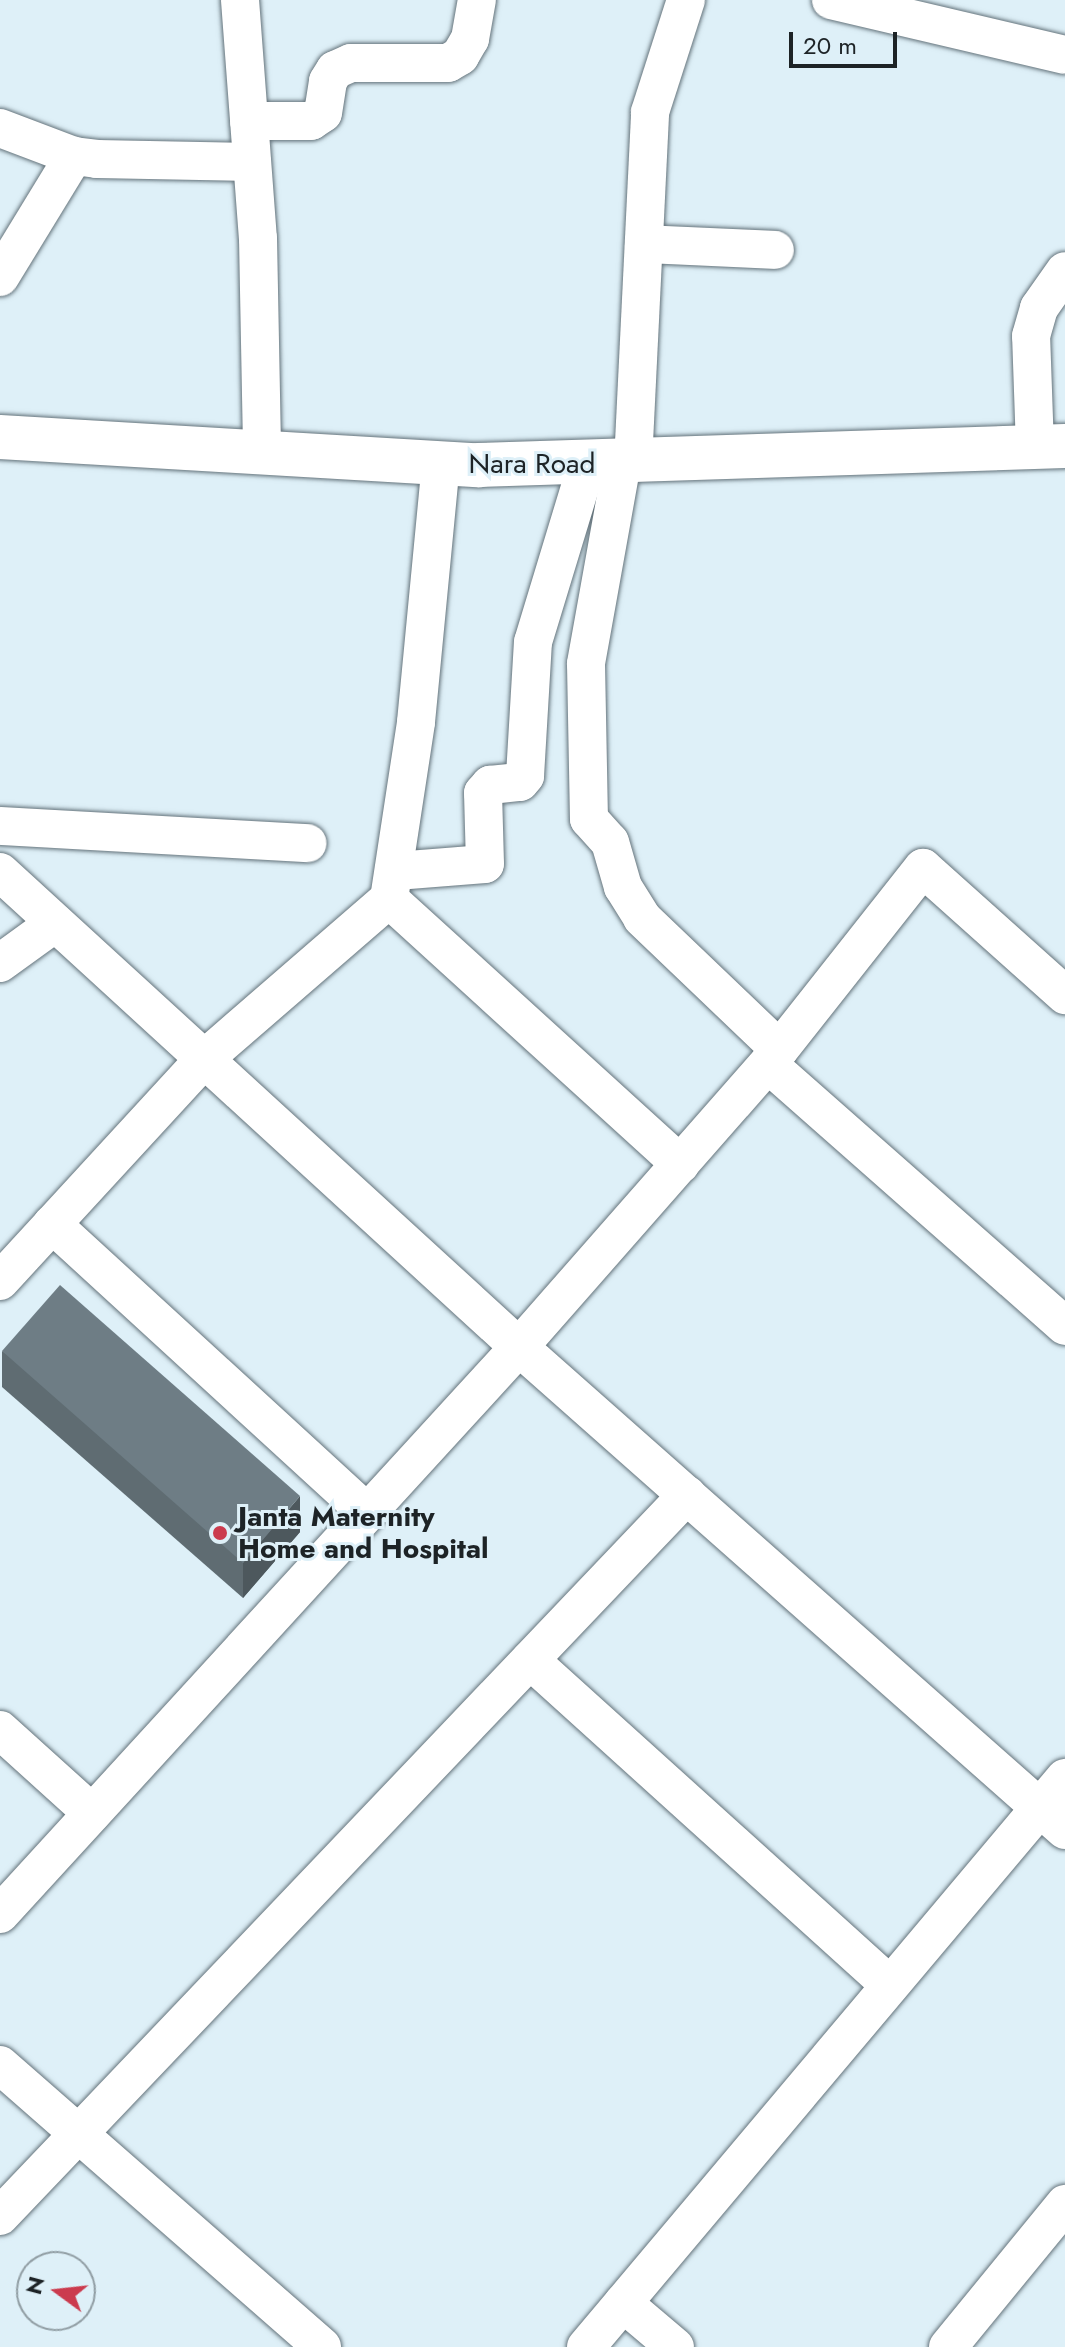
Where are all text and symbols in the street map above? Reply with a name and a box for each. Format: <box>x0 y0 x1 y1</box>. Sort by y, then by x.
scale bar <box>793 16 901 66</box>
text: 20 m <box>803 28 857 63</box>
street label: Nara Road <box>468 447 596 481</box>
place label: Janta Maternity Home and Hospital <box>238 1500 489 1566</box>
marker: Janta Maternity Home and Hospital <box>209 1522 231 1544</box>
north arrow <box>16 2251 96 2331</box>
text: N <box>17 2273 52 2298</box>

